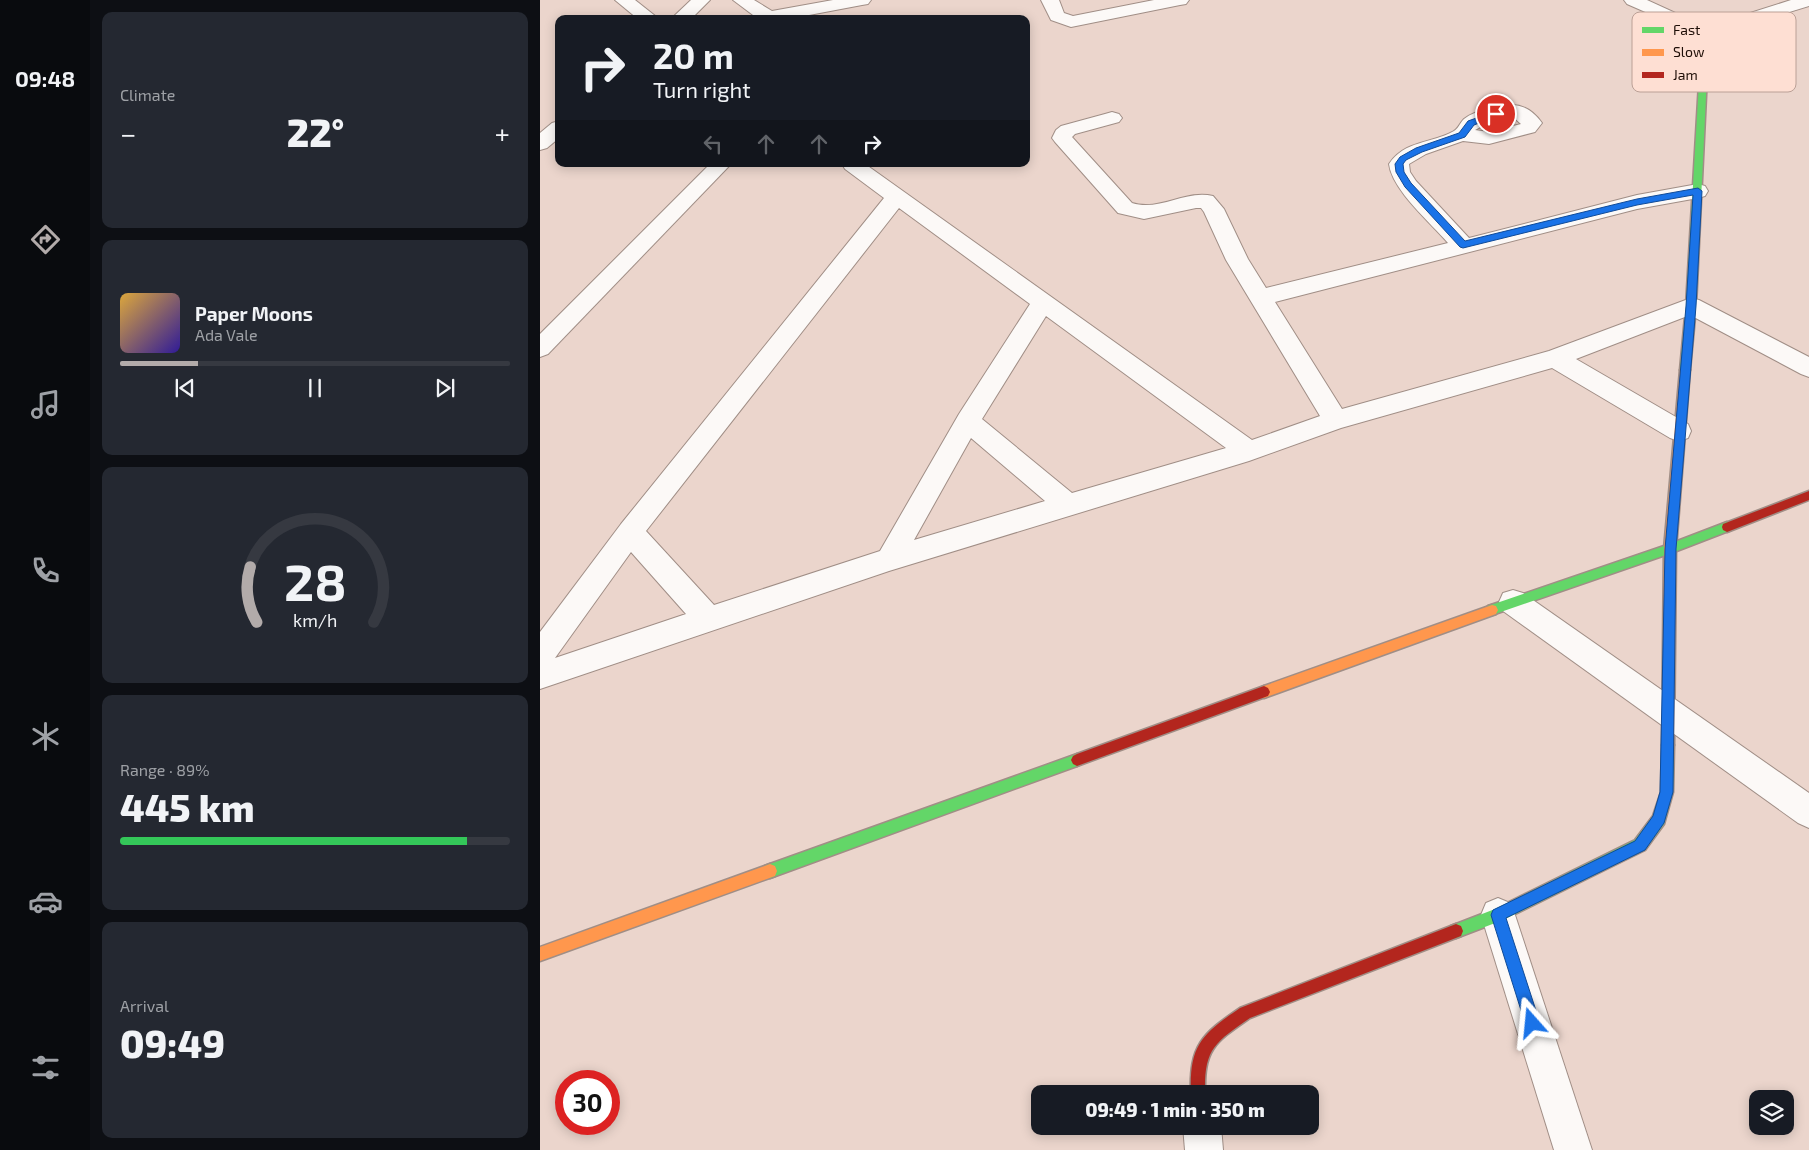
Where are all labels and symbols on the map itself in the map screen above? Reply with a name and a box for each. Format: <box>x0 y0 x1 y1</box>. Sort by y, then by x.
legend <box>1632 12 1796 92</box>
text: Fast <box>1673 21 1700 38</box>
text: Slow <box>1673 43 1705 60</box>
text: Jam <box>1673 66 1698 83</box>
pin <box>1475 93 1517 135</box>
position arrow <box>1505 996 1557 1048</box>
speed limit sign: 30 <box>555 1070 620 1135</box>

